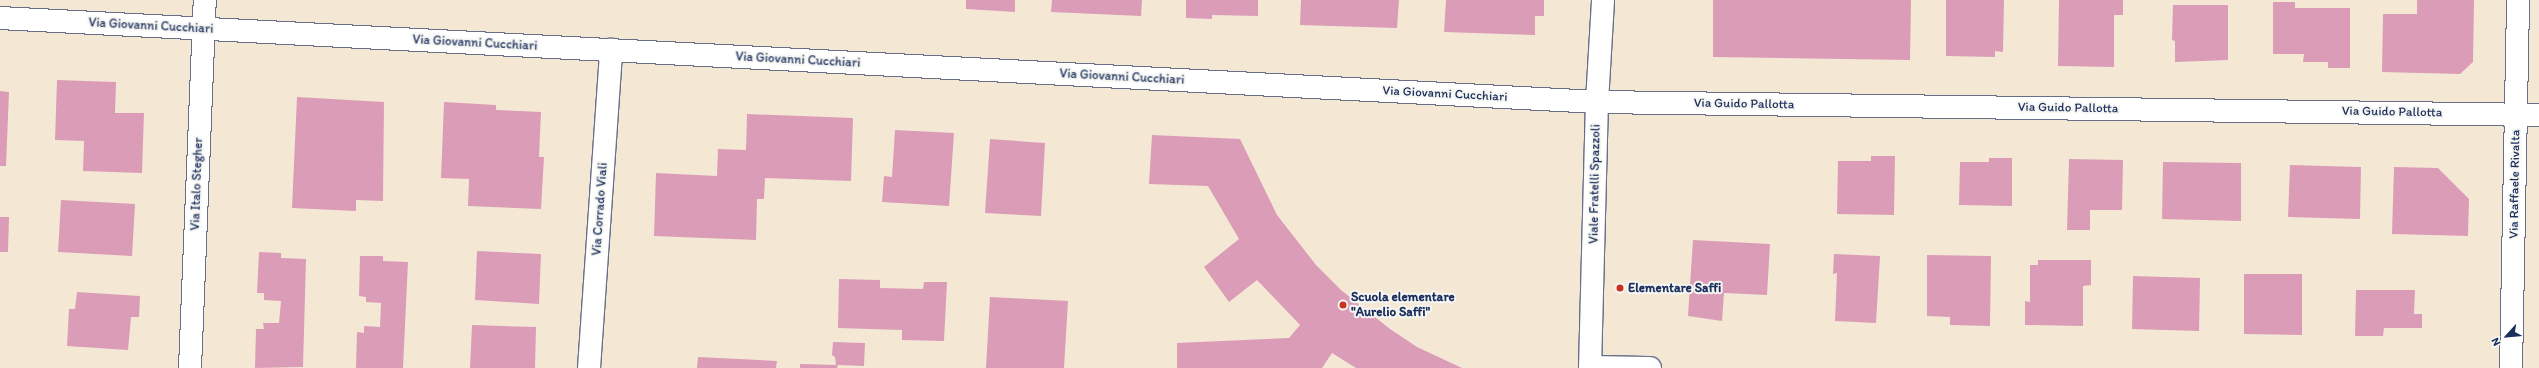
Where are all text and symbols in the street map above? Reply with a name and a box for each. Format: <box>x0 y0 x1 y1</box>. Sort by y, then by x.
street label: Via Giovanni Cucchiari <box>88 15 214 37</box>
street label: Via Giovanni Cucchiari <box>412 32 538 54</box>
street label: Via Giovanni Cucchiari <box>735 49 861 71</box>
street label: Via Giovanni Cucchiari <box>1059 66 1185 88</box>
street label: Via Giovanni Cucchiari <box>1382 83 1508 105</box>
street label: Via Guido Pallotta <box>1694 95 1794 113</box>
street label: Via Guido Pallotta <box>2018 99 2118 117</box>
street label: Via Guido Pallotta <box>2342 103 2442 121</box>
street label: Viale Fratelli Spazzoli <box>1586 124 1604 244</box>
street label: Via Raffaele Rivalta <box>2506 129 2524 239</box>
street label: Via Italo Stegher <box>188 137 206 231</box>
street label: Via Corrado Viali <box>589 162 611 256</box>
place label: Elementare Saffi <box>1628 280 1722 296</box>
marker: Elementare Saffi <box>1615 283 1625 293</box>
place label: Scuola elementare "Aurelio Saffi" <box>1351 290 1454 321</box>
marker: Scuola elementare "Aurelio Saffi" <box>1338 300 1348 310</box>
north arrow <box>2487 316 2527 356</box>
text: N <box>2488 335 2503 348</box>

